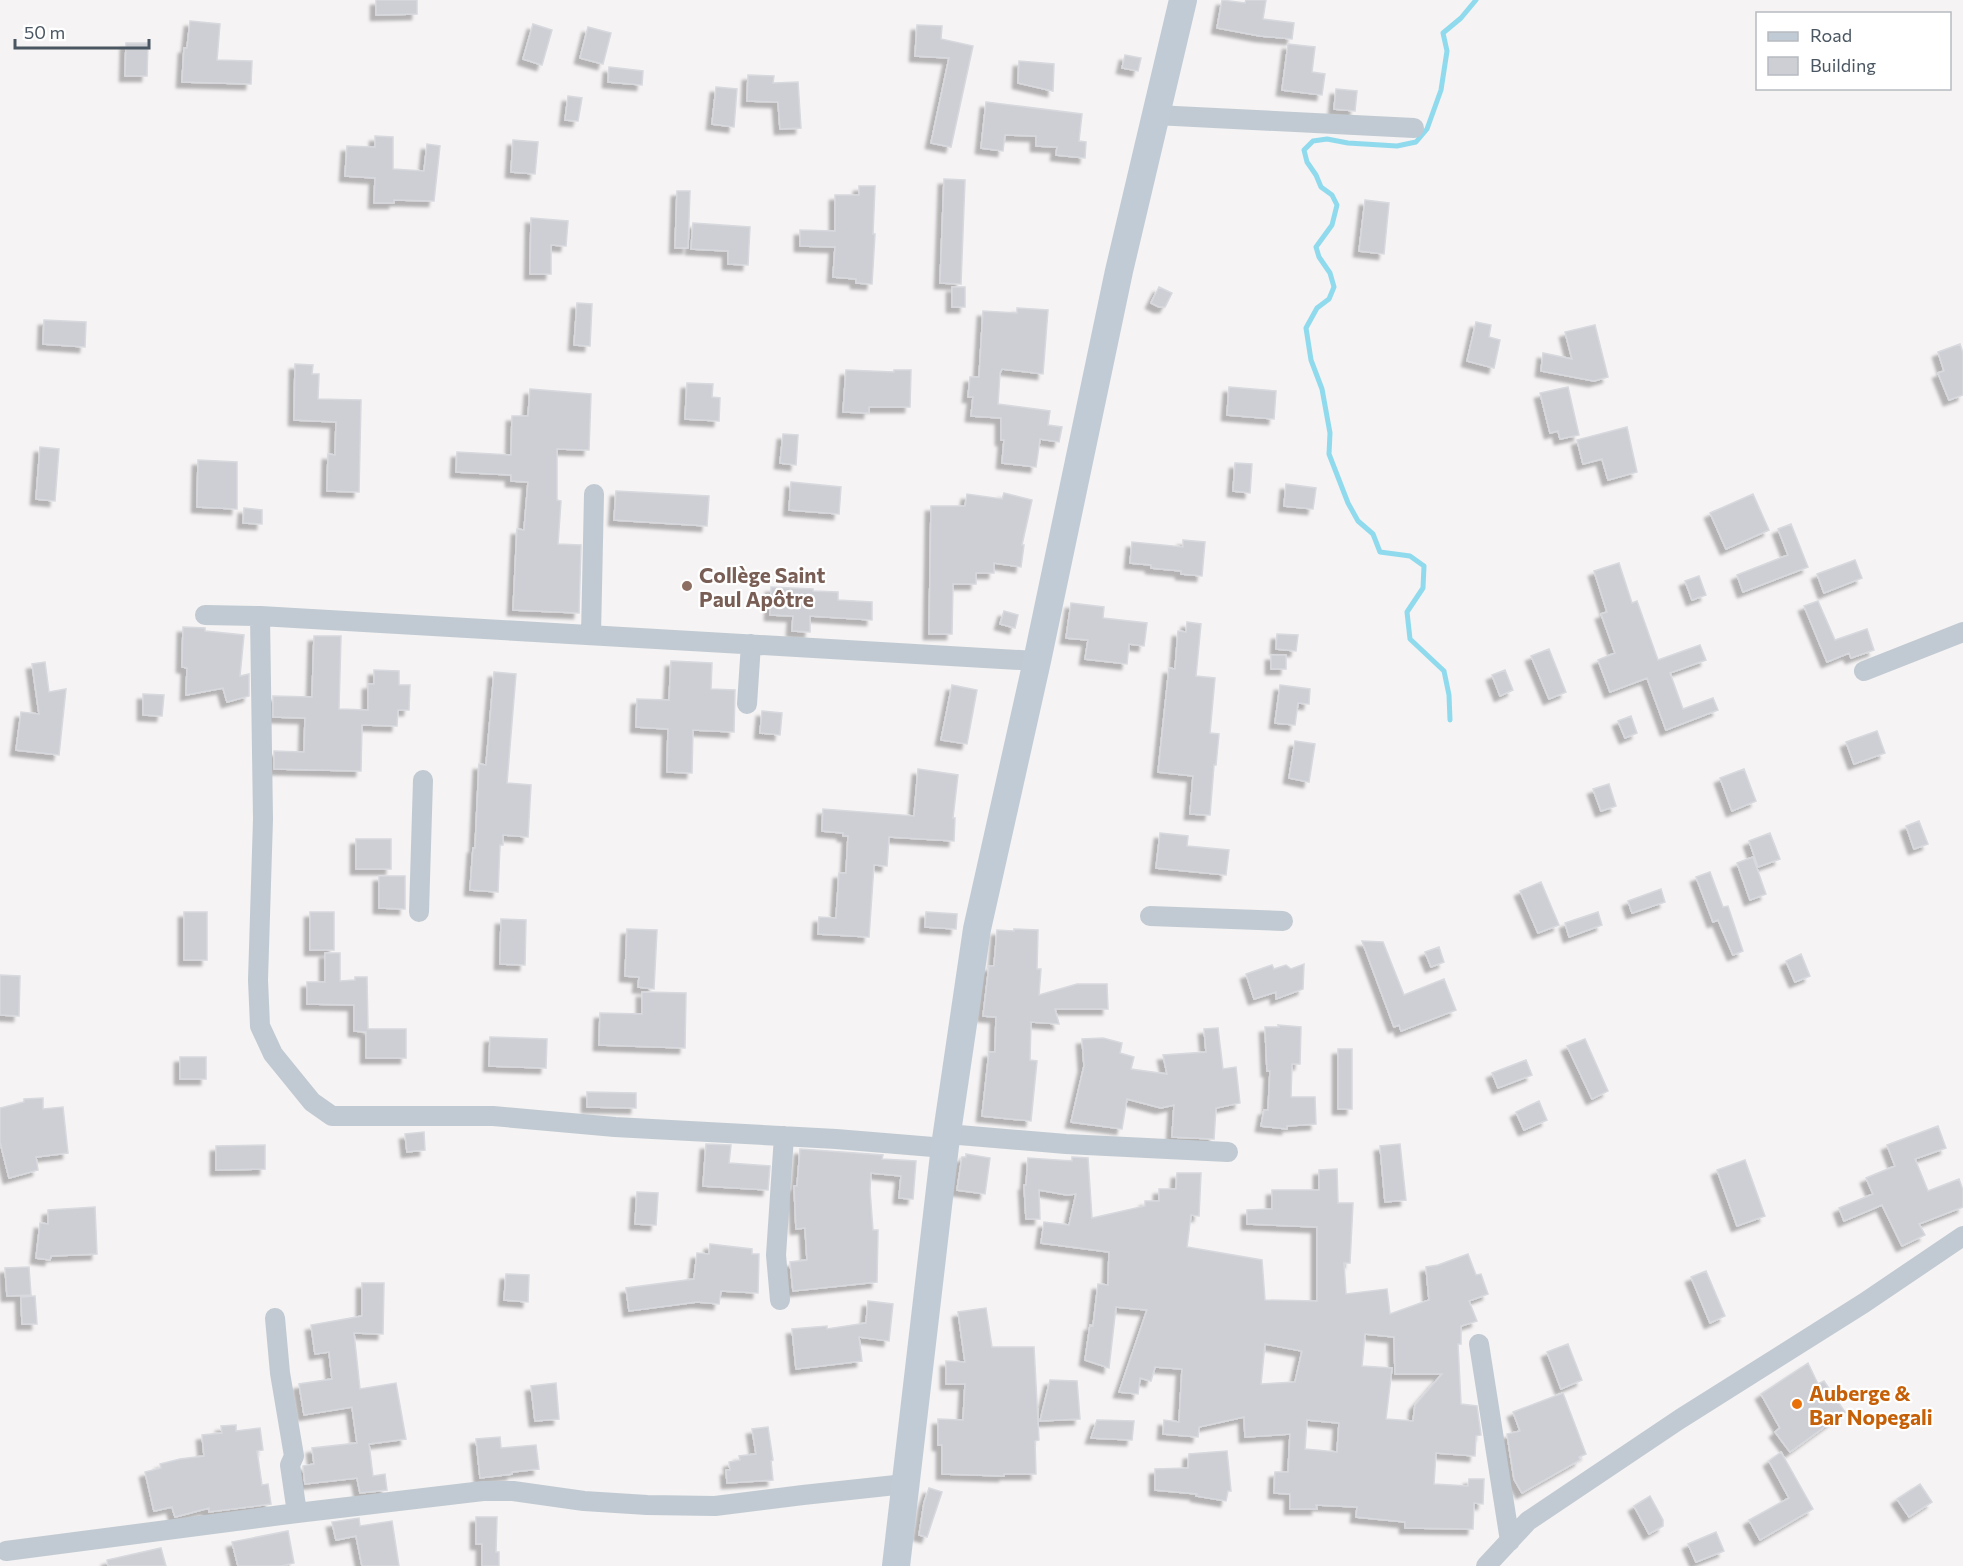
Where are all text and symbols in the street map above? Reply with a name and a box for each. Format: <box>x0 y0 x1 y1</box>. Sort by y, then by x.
scale bar <box>15 12 148 50</box>
legend <box>1756 12 1951 90</box>
text: 50 m <box>24 21 65 43</box>
text: Road <box>1810 24 1852 46</box>
text: Building <box>1810 54 1876 76</box>
place label: Collège Saint Paul Apôtre <box>699 562 825 611</box>
marker: Collège Saint Paul Apôtre <box>680 579 694 593</box>
place label: Auberge & Bar Nopegali <box>1809 1380 1933 1429</box>
marker: Auberge & Bar Nopegali <box>1790 1397 1804 1411</box>

